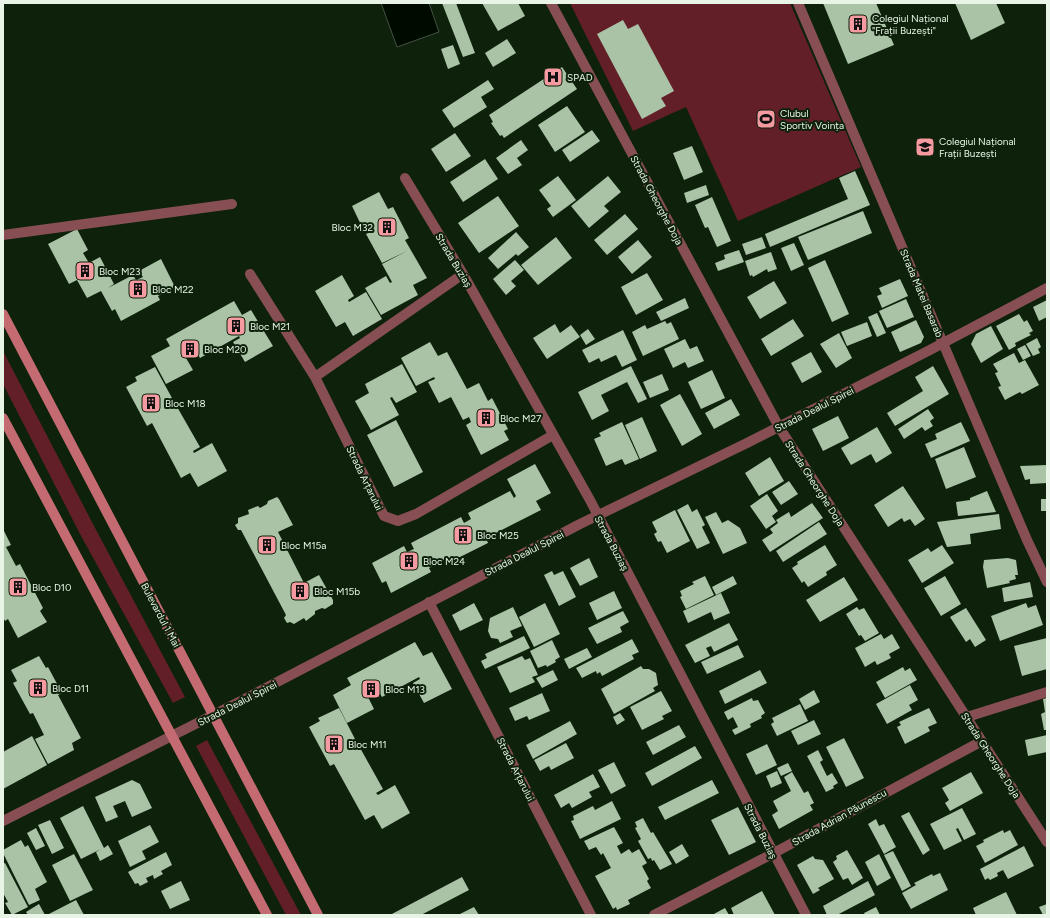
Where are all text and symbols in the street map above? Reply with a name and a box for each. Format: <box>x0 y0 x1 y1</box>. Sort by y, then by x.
place label: Colegiul Național "Frații Buzești" <box>872 12 949 37</box>
building icon: Colegiul Național "Frații Buzești" <box>847 13 869 35</box>
hospital icon: SPAD <box>542 66 564 88</box>
place label: SPAD <box>567 71 593 84</box>
place label: Clubul Sportiv Voința <box>780 107 844 132</box>
sports icon: Clubul Sportiv Voința <box>755 108 777 130</box>
place label: Colegiul Național Frații Buzești <box>939 135 1016 160</box>
school or university icon: Colegiul Național Frații Buzești <box>914 136 936 158</box>
street label: Strada Gheorghe Doja <box>627 153 686 247</box>
building icon: Bloc M32 <box>376 216 398 238</box>
place label: Bloc M32 <box>332 221 373 234</box>
street label: Strada Buziaș <box>432 231 475 290</box>
street label: Strada Matei Basarab <box>897 247 946 339</box>
building icon: Bloc M23 <box>74 260 96 282</box>
place label: Bloc M23 <box>99 265 140 278</box>
building icon: Bloc M22 <box>127 278 149 300</box>
place label: Bloc M22 <box>152 283 194 296</box>
building icon: Bloc M21 <box>225 315 247 337</box>
place label: Bloc M21 <box>250 320 290 333</box>
building icon: Bloc M20 <box>179 338 201 360</box>
place label: Bloc M20 <box>204 343 246 356</box>
street label: Strada Dealul Spirei <box>772 384 856 435</box>
building icon: Bloc M18 <box>140 392 162 414</box>
place label: Bloc M18 <box>165 397 206 410</box>
building icon: Bloc M27 <box>475 407 497 429</box>
place label: Bloc M27 <box>500 412 542 425</box>
street label: Strada Gheorghe Doja <box>782 438 847 529</box>
street label: Strada Arțarului <box>343 444 386 512</box>
street label: Strada Buziaș <box>592 513 632 573</box>
building icon: Bloc M25 <box>452 524 474 546</box>
street label: Strada Dealul Spirei <box>482 528 566 579</box>
place label: Bloc M25 <box>477 529 519 542</box>
building icon: Bloc M15a <box>256 534 278 556</box>
place label: Bloc M15a <box>281 539 326 552</box>
building icon: Bloc M24 <box>398 550 420 572</box>
place label: Bloc M24 <box>423 555 465 568</box>
building icon: Bloc D10 <box>7 576 29 598</box>
building icon: Bloc M15b <box>289 580 311 602</box>
place label: Bloc D10 <box>32 581 71 594</box>
street label: Bulevardul 1 Mai <box>138 581 183 650</box>
place label: Bloc M15b <box>314 585 360 598</box>
building icon: Bloc D11 <box>27 677 49 699</box>
street label: Strada Dealul Spirei <box>195 678 279 729</box>
building icon: Bloc M13 <box>360 678 382 700</box>
place label: Bloc D11 <box>52 682 89 695</box>
place label: Bloc M13 <box>385 683 425 696</box>
street label: Strada Gheorghe Doja <box>958 710 1023 801</box>
building icon: Bloc M11 <box>323 733 345 755</box>
street label: Strada Arțarului <box>494 735 537 803</box>
place label: Bloc M11 <box>348 738 387 751</box>
street label: Strada Adrian Păunescu <box>790 786 889 849</box>
street label: Strada Buziaș <box>741 801 780 861</box>

